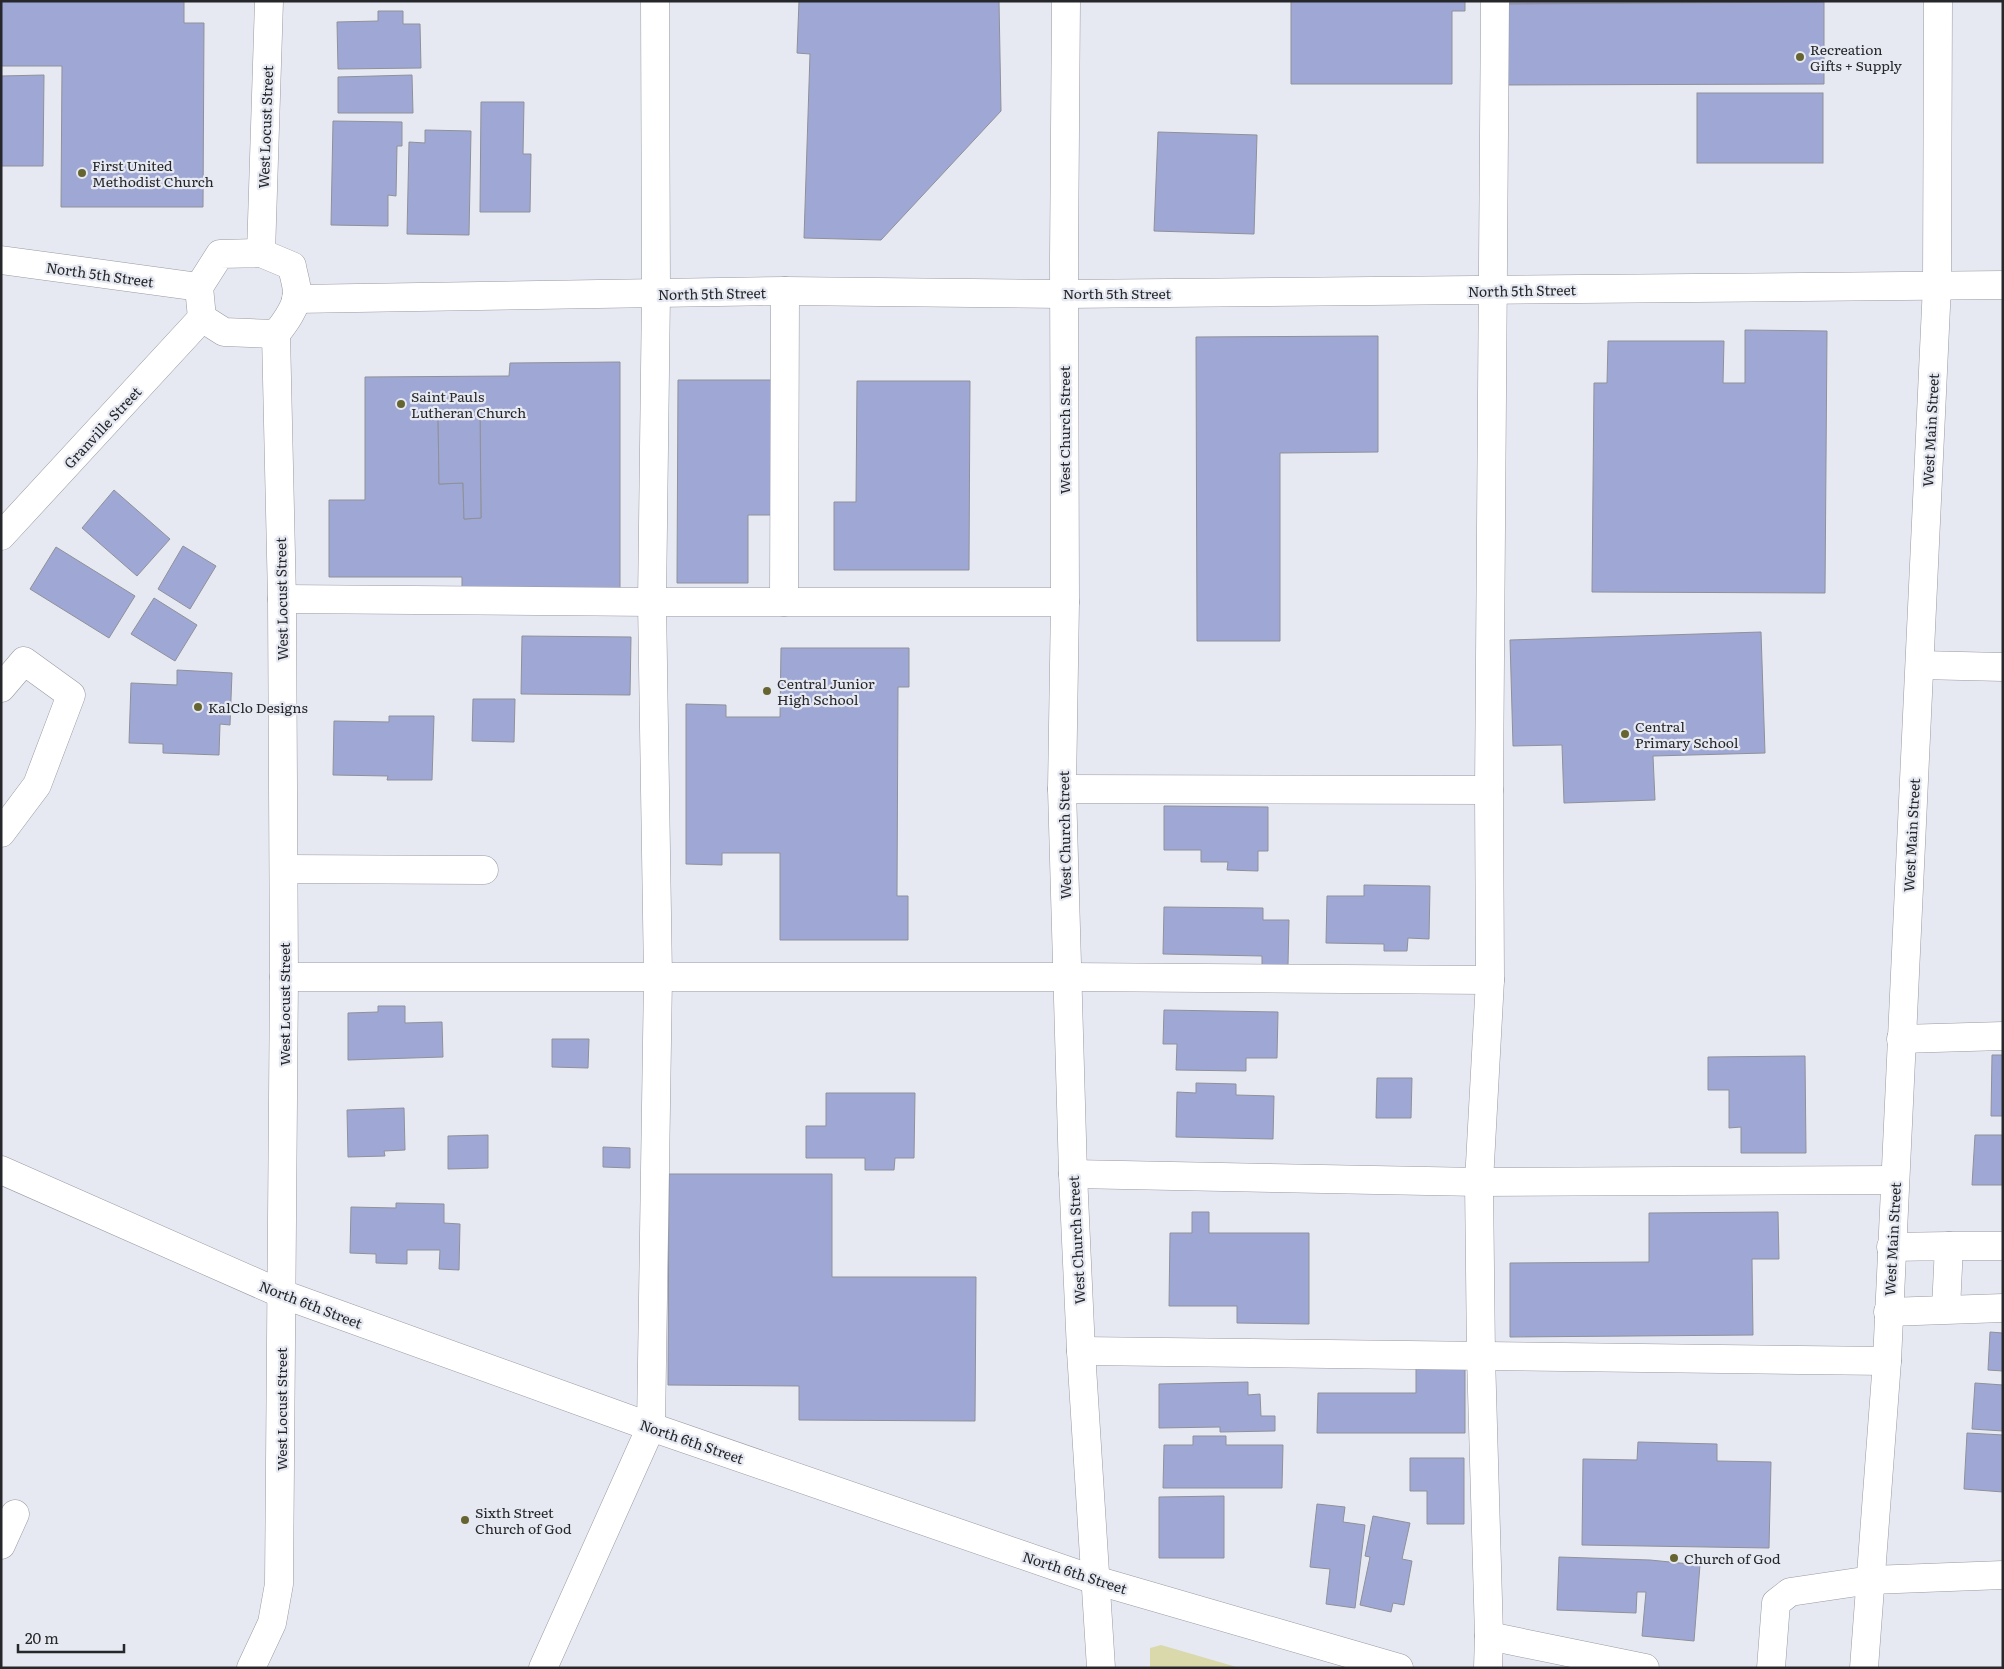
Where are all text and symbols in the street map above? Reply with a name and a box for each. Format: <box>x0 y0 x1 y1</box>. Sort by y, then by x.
place label: Recreation Gifts + Supply <box>1810 39 1903 75</box>
marker: Recreation Gifts + Supply <box>1794 51 1806 63</box>
street label: West Locust Street <box>253 65 277 189</box>
place label: First United Methodist Church <box>92 155 214 191</box>
marker: First United Methodist Church <box>76 167 88 179</box>
street label: North 5th Street <box>45 257 155 291</box>
street label: North 5th Street <box>1468 279 1577 301</box>
street label: North 5th Street <box>658 282 767 304</box>
street label: North 5th Street <box>1063 283 1171 303</box>
street label: West Church Street <box>1054 365 1074 494</box>
street label: West Main Street <box>1917 372 1943 487</box>
street label: Granville Street <box>59 381 146 472</box>
place label: Saint Pauls Lutheran Church <box>411 386 526 422</box>
marker: Saint Pauls Lutheran Church <box>395 398 407 410</box>
street label: West Locust Street <box>270 537 292 661</box>
place label: Central Junior High School <box>777 673 875 709</box>
marker: Central Junior High School <box>761 685 773 697</box>
place label: KalClo Designs <box>208 697 308 717</box>
marker: KalClo Designs <box>192 701 204 713</box>
place label: Central Primary School <box>1635 716 1739 752</box>
marker: Central Primary School <box>1619 728 1631 740</box>
street label: West Church Street <box>1053 770 1075 900</box>
street label: West Main Street <box>1898 777 1924 892</box>
street label: West Locust Street <box>274 942 294 1066</box>
street label: West Church Street <box>1063 1175 1089 1305</box>
street label: West Main Street <box>1879 1181 1905 1296</box>
street label: North 6th Street <box>257 1275 366 1333</box>
street label: West Locust Street <box>271 1347 291 1471</box>
street label: North 6th Street <box>637 1414 747 1468</box>
place label: Sixth Street Church of God <box>475 1502 572 1538</box>
marker: Sixth Street Church of God <box>459 1514 471 1526</box>
street label: North 6th Street <box>1020 1546 1130 1598</box>
place label: Church of God <box>1684 1548 1781 1568</box>
marker: Church of God <box>1668 1552 1680 1564</box>
scale bar <box>18 1622 124 1654</box>
text: 20 m <box>25 1626 59 1649</box>

